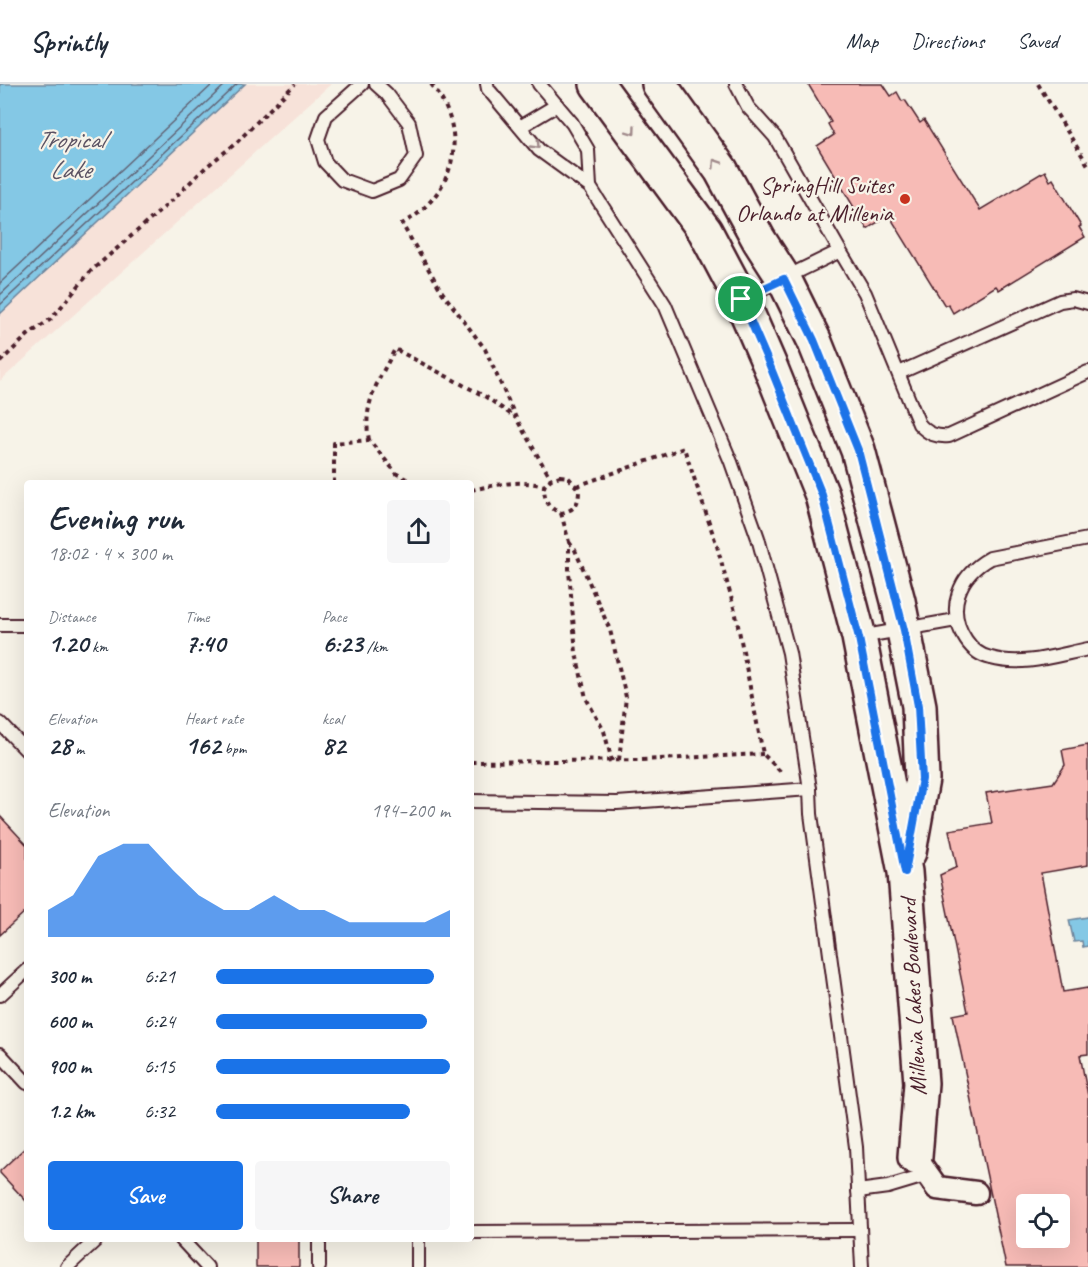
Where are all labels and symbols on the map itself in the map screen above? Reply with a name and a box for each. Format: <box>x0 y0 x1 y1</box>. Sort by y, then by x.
water label: Tropical Lake <box>36 123 113 186</box>
one-way arrow <box>625 124 636 135</box>
one-way arrow <box>529 138 540 149</box>
one-way arrow <box>712 159 723 170</box>
place label: SpringHill Suites Orlando at Millenia <box>736 170 895 228</box>
marker: SpringHill Suites Orlando at Millenia <box>898 192 912 206</box>
pin <box>715 273 766 324</box>
street label: Millenia Lakes Boulevard <box>893 894 933 1096</box>

